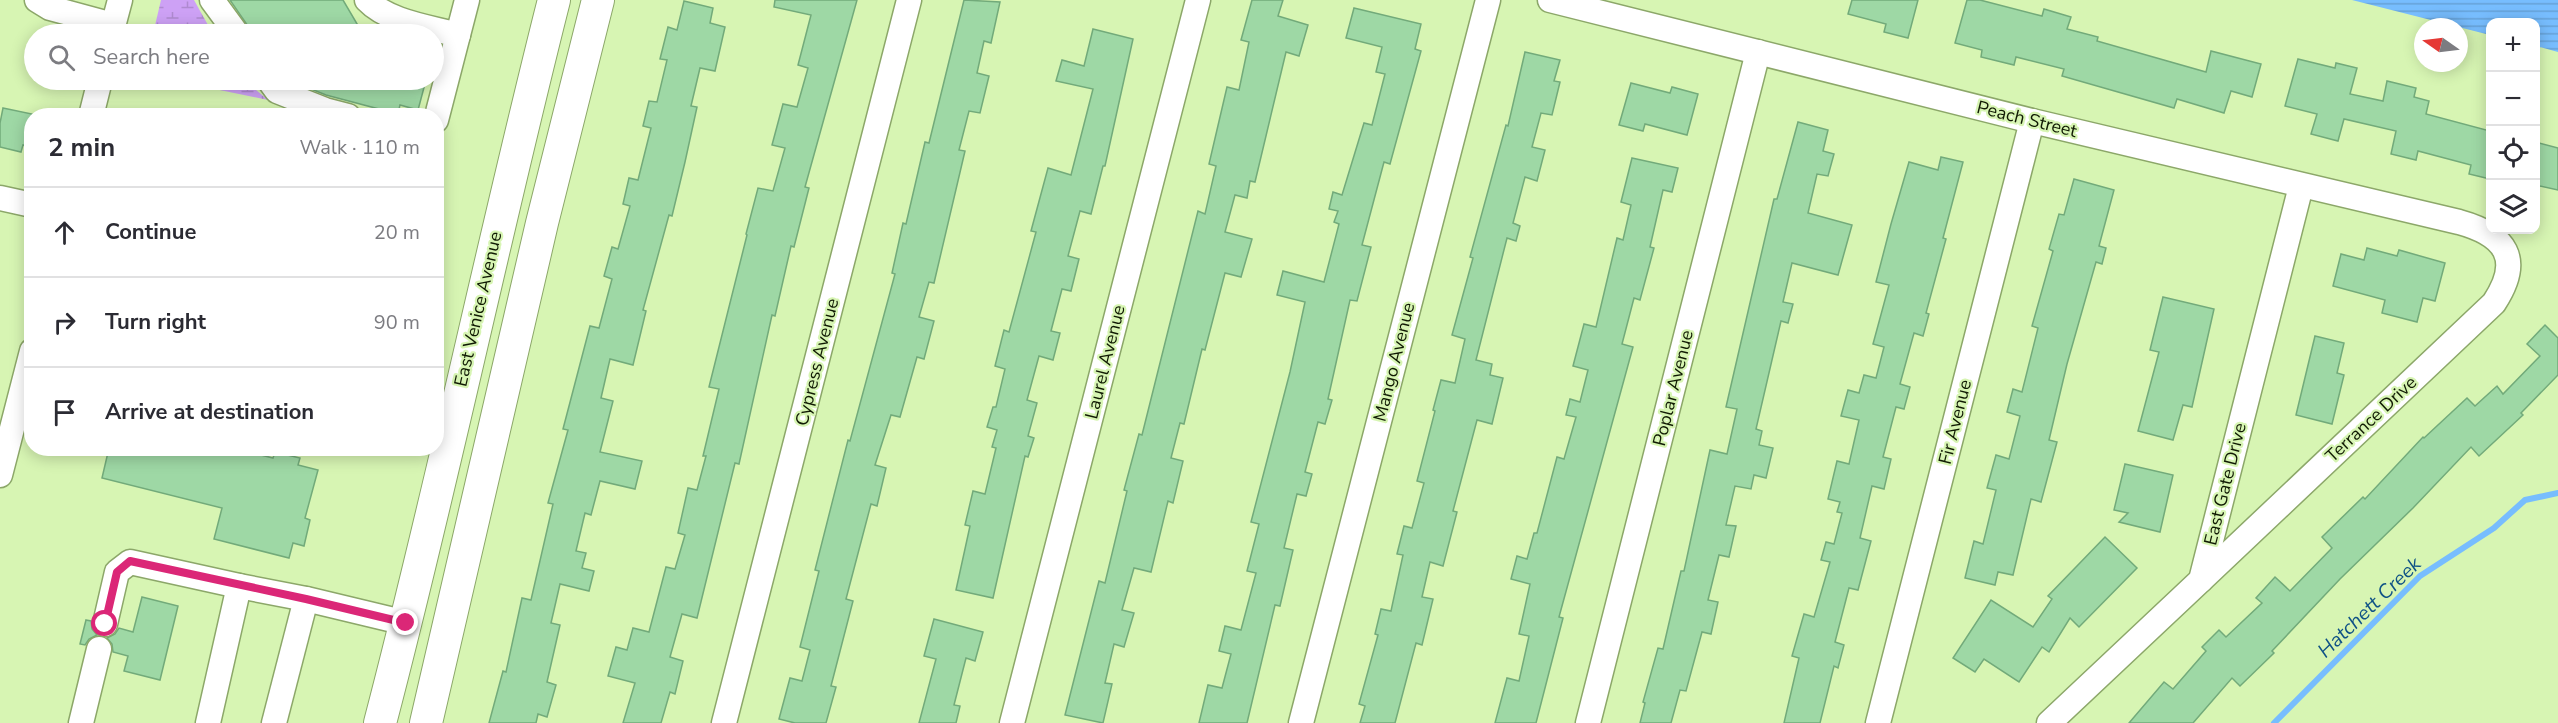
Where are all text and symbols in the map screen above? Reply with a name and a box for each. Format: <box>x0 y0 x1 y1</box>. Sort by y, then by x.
north arrow <box>2414 18 2468 72</box>
map controls <box>2486 18 2540 234</box>
button: + <box>2486 18 2540 72</box>
search box <box>24 24 444 90</box>
icon: search <box>45 41 78 74</box>
text: Search here <box>93 42 210 72</box>
button: − <box>2486 72 2540 126</box>
street label: Peach Street <box>1974 95 2080 143</box>
button: locate <box>2486 126 2540 180</box>
text: 2 min <box>48 130 115 165</box>
text: Walk · 110 m <box>300 134 420 161</box>
button: layers <box>2486 180 2540 234</box>
icon: ahead <box>48 216 81 249</box>
text: Continue <box>105 217 196 247</box>
text: 20 m <box>374 219 420 246</box>
street label: East Venice Avenue <box>448 229 508 389</box>
street label: Cypress Avenue <box>790 296 844 428</box>
street label: Mango Avenue <box>1368 300 1420 424</box>
street label: Laurel Avenue <box>1079 303 1131 421</box>
icon: right <box>48 306 81 339</box>
text: Turn right <box>105 307 206 337</box>
text: 90 m <box>374 309 420 336</box>
street label: Poplar Avenue <box>1647 328 1699 448</box>
street label: Terrance Drive <box>2320 370 2422 468</box>
street label: Fir Avenue <box>1933 377 1977 467</box>
icon: arrive <box>48 396 81 429</box>
text: Arrive at destination <box>105 397 314 427</box>
street label: East Gate Drive <box>2198 420 2252 548</box>
water label: Hatchett Creek <box>2312 550 2428 664</box>
route end <box>392 609 418 635</box>
route start <box>91 610 117 636</box>

